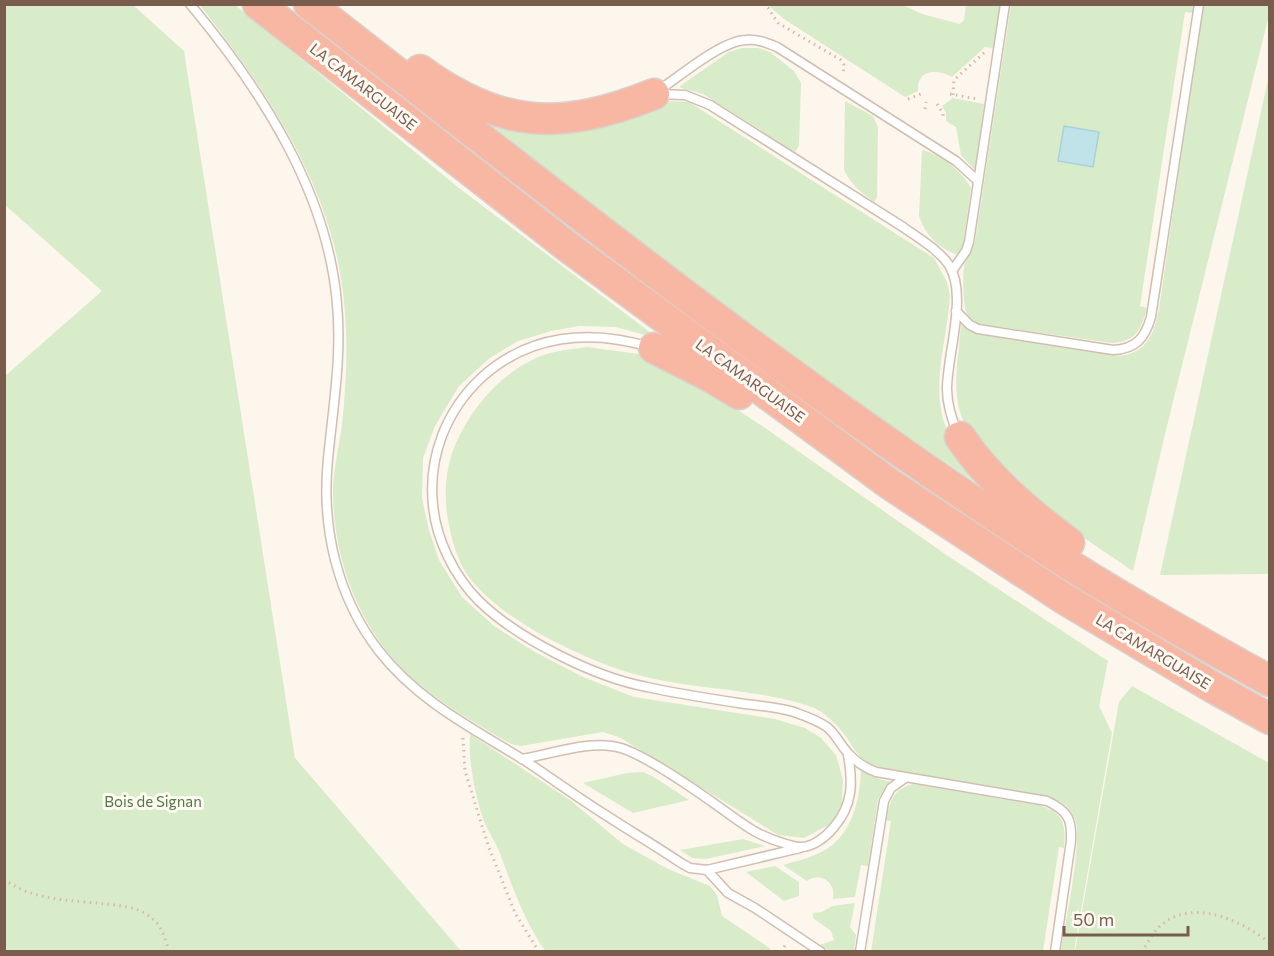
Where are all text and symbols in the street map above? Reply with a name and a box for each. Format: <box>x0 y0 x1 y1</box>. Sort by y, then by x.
street label: LA CAMARGUAISE <box>307 39 421 134</box>
street label: LA CAMARGUAISE <box>692 334 809 426</box>
street label: LA CAMARGUAISE <box>1093 610 1214 693</box>
park label: Bois de Signan <box>104 792 202 810</box>
scale bar <box>1064 899 1188 937</box>
text: 50 m <box>1073 908 1114 930</box>

